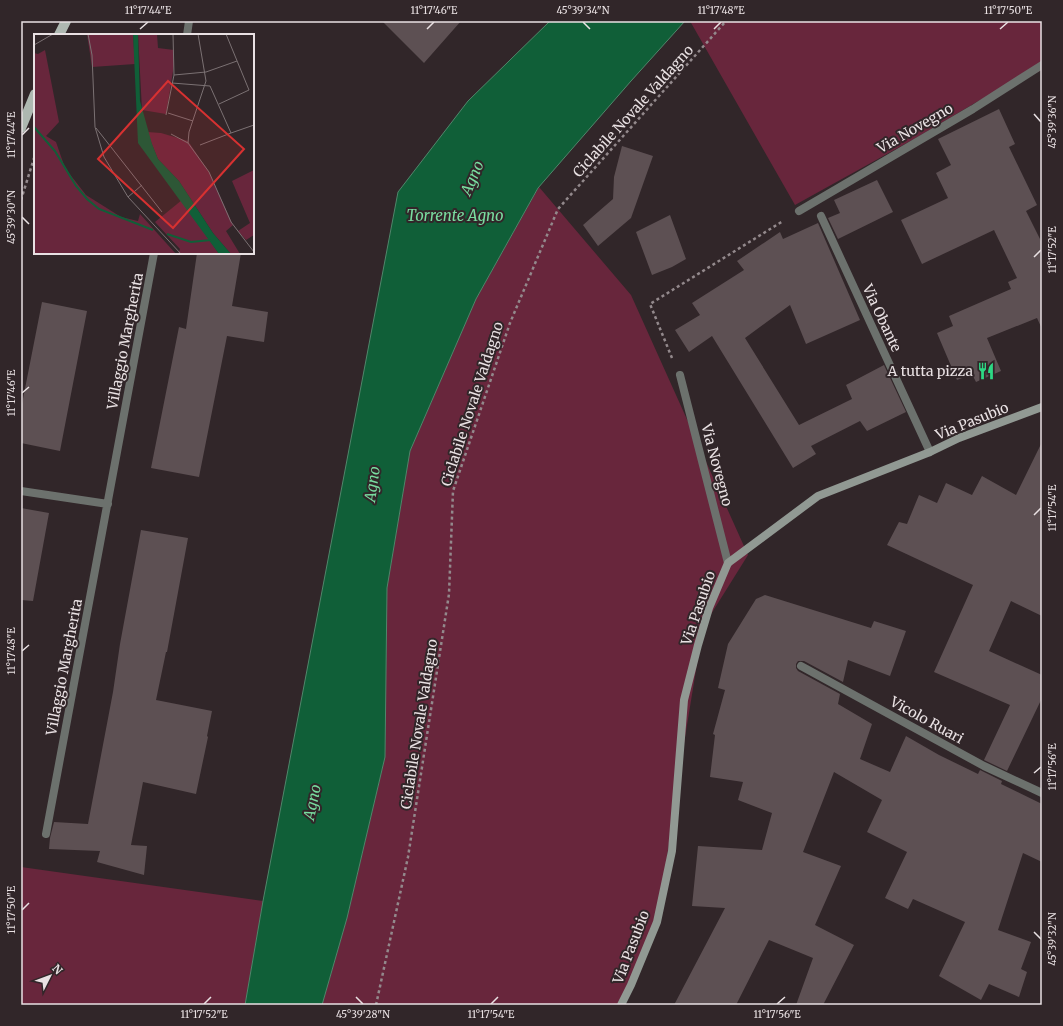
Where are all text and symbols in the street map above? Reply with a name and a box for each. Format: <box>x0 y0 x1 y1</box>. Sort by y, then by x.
text: 11°17'44"E <box>125 4 172 17</box>
text: 11°17'46"E <box>411 4 458 17</box>
text: 45°39'34"N <box>557 4 610 17</box>
text: 11°17'48"E <box>697 4 745 17</box>
text: 11°17'50"E <box>984 4 1033 17</box>
inset map <box>34 34 254 254</box>
street label: Ciclabile Novale Valdagno <box>569 41 697 181</box>
text: 45°39'36"N <box>1046 95 1059 149</box>
street label: Via Novegno <box>873 99 956 157</box>
text: 11°17'44"E <box>5 111 18 158</box>
water label: Agno <box>456 158 488 199</box>
text: 45°39'30"N <box>5 190 18 244</box>
water label: Torrente Agno <box>406 206 504 225</box>
text: 11°17'52"E <box>1046 226 1059 274</box>
street label: Villaggio Margherita <box>103 271 147 412</box>
street label: Via Obante <box>858 281 905 355</box>
street label: Ciclabile Novale Valdagno <box>437 319 507 489</box>
restaurant icon: A tutta pizza <box>976 361 996 381</box>
place label: A tutta pizza <box>887 362 973 380</box>
text: 11°17'46"E <box>5 369 18 416</box>
street label: Via Pasubio <box>932 398 1011 444</box>
street label: Via Novegno <box>697 421 737 508</box>
water label: Agno <box>360 465 384 504</box>
text: 11°17'54"E <box>1046 484 1059 531</box>
street label: Via Pasubio <box>677 569 719 648</box>
street label: Villaggio Margherita <box>42 597 86 738</box>
text: 11°17'48"E <box>5 627 18 675</box>
street label: Ciclabile Novale Valdagno <box>397 638 441 810</box>
street label: Vicolo Ruari <box>886 692 967 748</box>
text: 11°17'56"E <box>1046 743 1059 791</box>
water label: Agno <box>299 783 325 822</box>
text: 11°17'50"E <box>5 885 18 934</box>
street label: Via Pasubio <box>608 908 653 987</box>
text: 45°39'32"N <box>1046 912 1059 966</box>
north arrow <box>30 956 70 996</box>
text: N <box>49 961 66 977</box>
text: 11°17'52"E <box>180 1008 228 1021</box>
text: 45°39'28"N <box>336 1008 390 1021</box>
text: 11°17'54"E <box>468 1008 515 1021</box>
text: 11°17'56"E <box>753 1008 801 1021</box>

